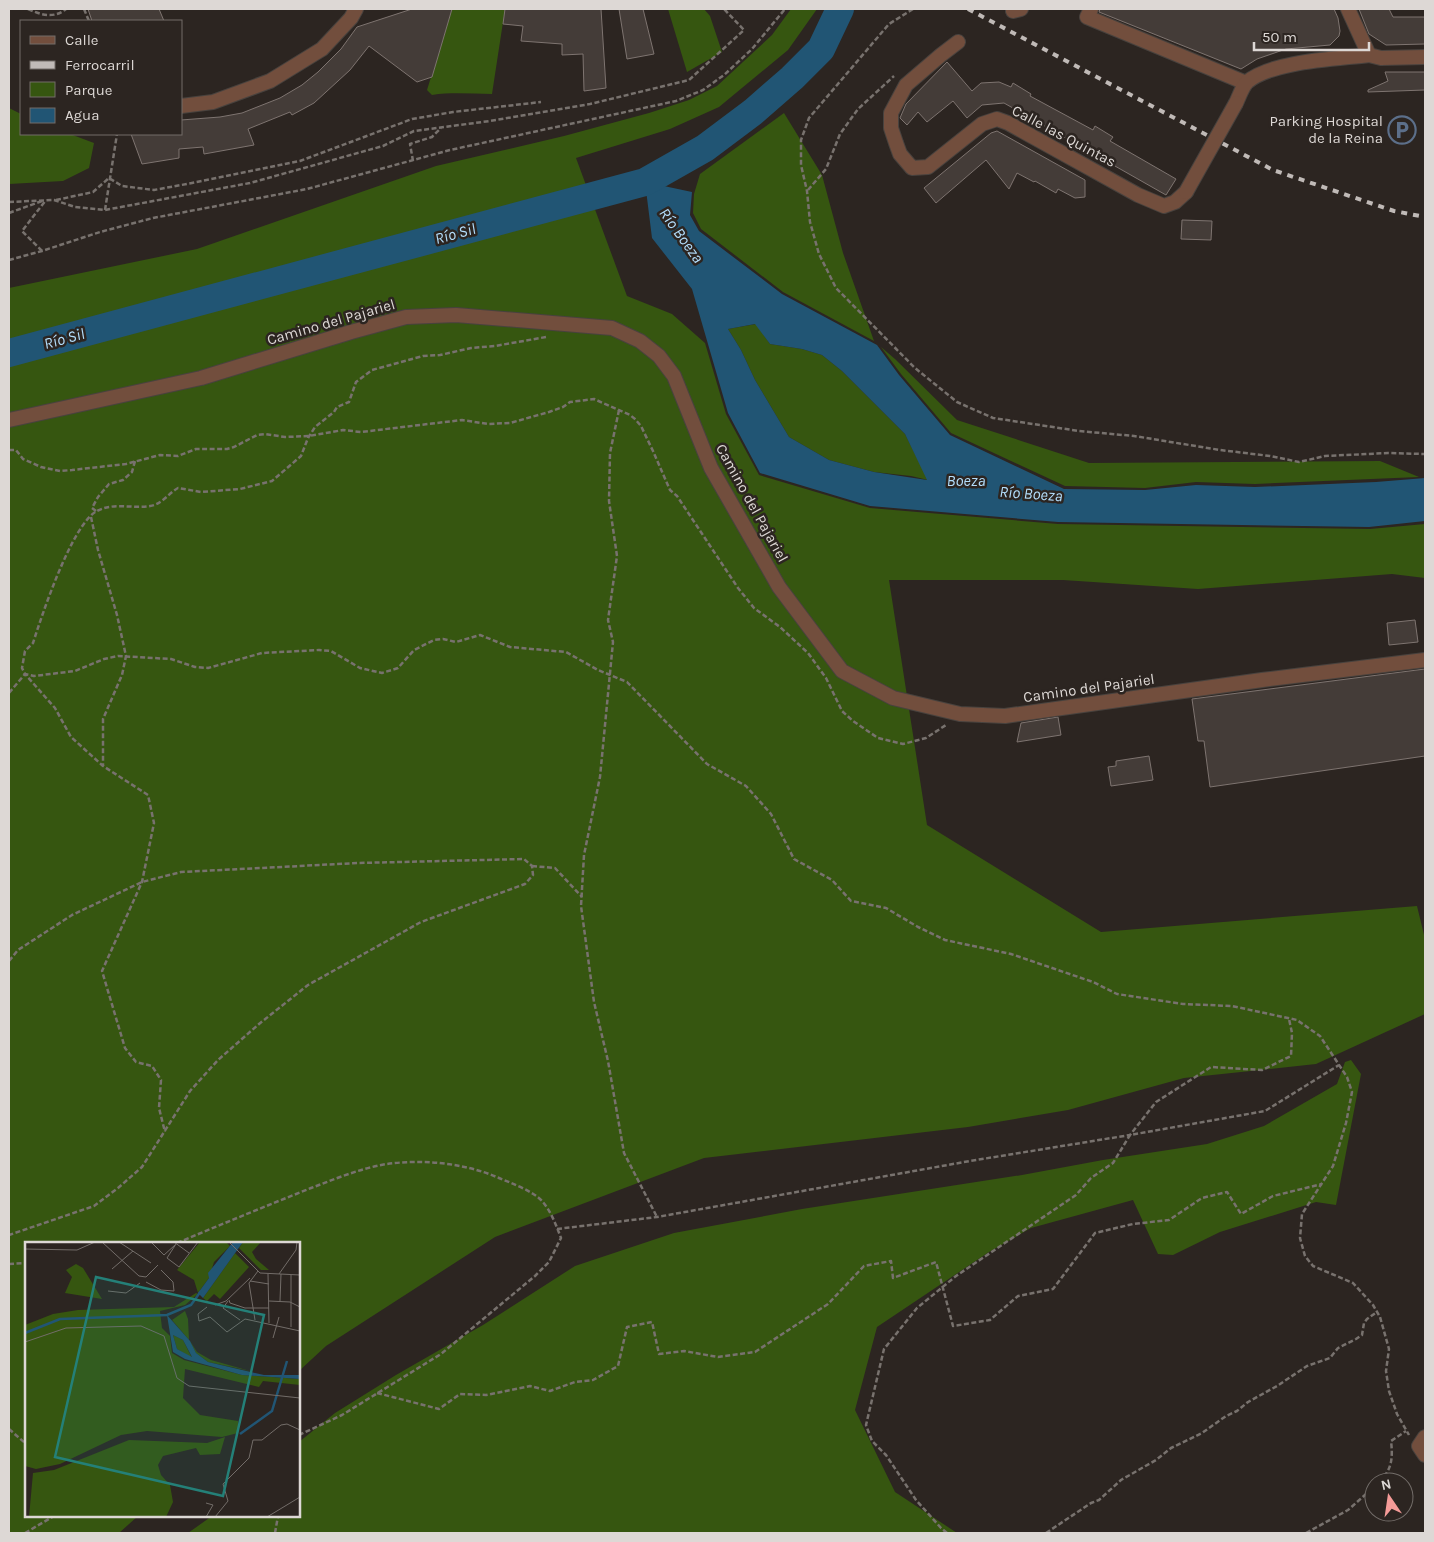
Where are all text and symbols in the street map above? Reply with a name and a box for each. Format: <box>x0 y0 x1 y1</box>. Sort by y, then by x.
legend <box>20 20 182 135</box>
scale bar <box>1254 20 1369 52</box>
text: 50 m <box>1262 28 1297 46</box>
text: Calle <box>65 31 99 49</box>
text: Ferrocarril <box>65 56 135 74</box>
text: Parque <box>65 81 113 99</box>
street label: Calle las Quintas <box>1009 101 1119 171</box>
text: Agua <box>65 106 99 124</box>
place label: Parking Hospital de la Reina <box>1270 112 1383 147</box>
parking icon: Parking Hospital de la Reina <box>1387 115 1417 145</box>
water label: Río Boeza <box>655 204 708 267</box>
water label: Río Sil <box>433 219 478 248</box>
street label: Camino del Pajariel <box>265 295 397 349</box>
water label: Río Sil <box>42 324 87 353</box>
street label: Camino del Pajariel <box>712 441 792 565</box>
water label: Boeza <box>946 471 986 490</box>
water label: Río Boeza <box>999 482 1063 505</box>
street label: Camino del Pajariel <box>1022 670 1156 706</box>
inset map <box>25 1242 300 1517</box>
north arrow <box>1364 1472 1414 1522</box>
text: N <box>1379 1475 1393 1494</box>

